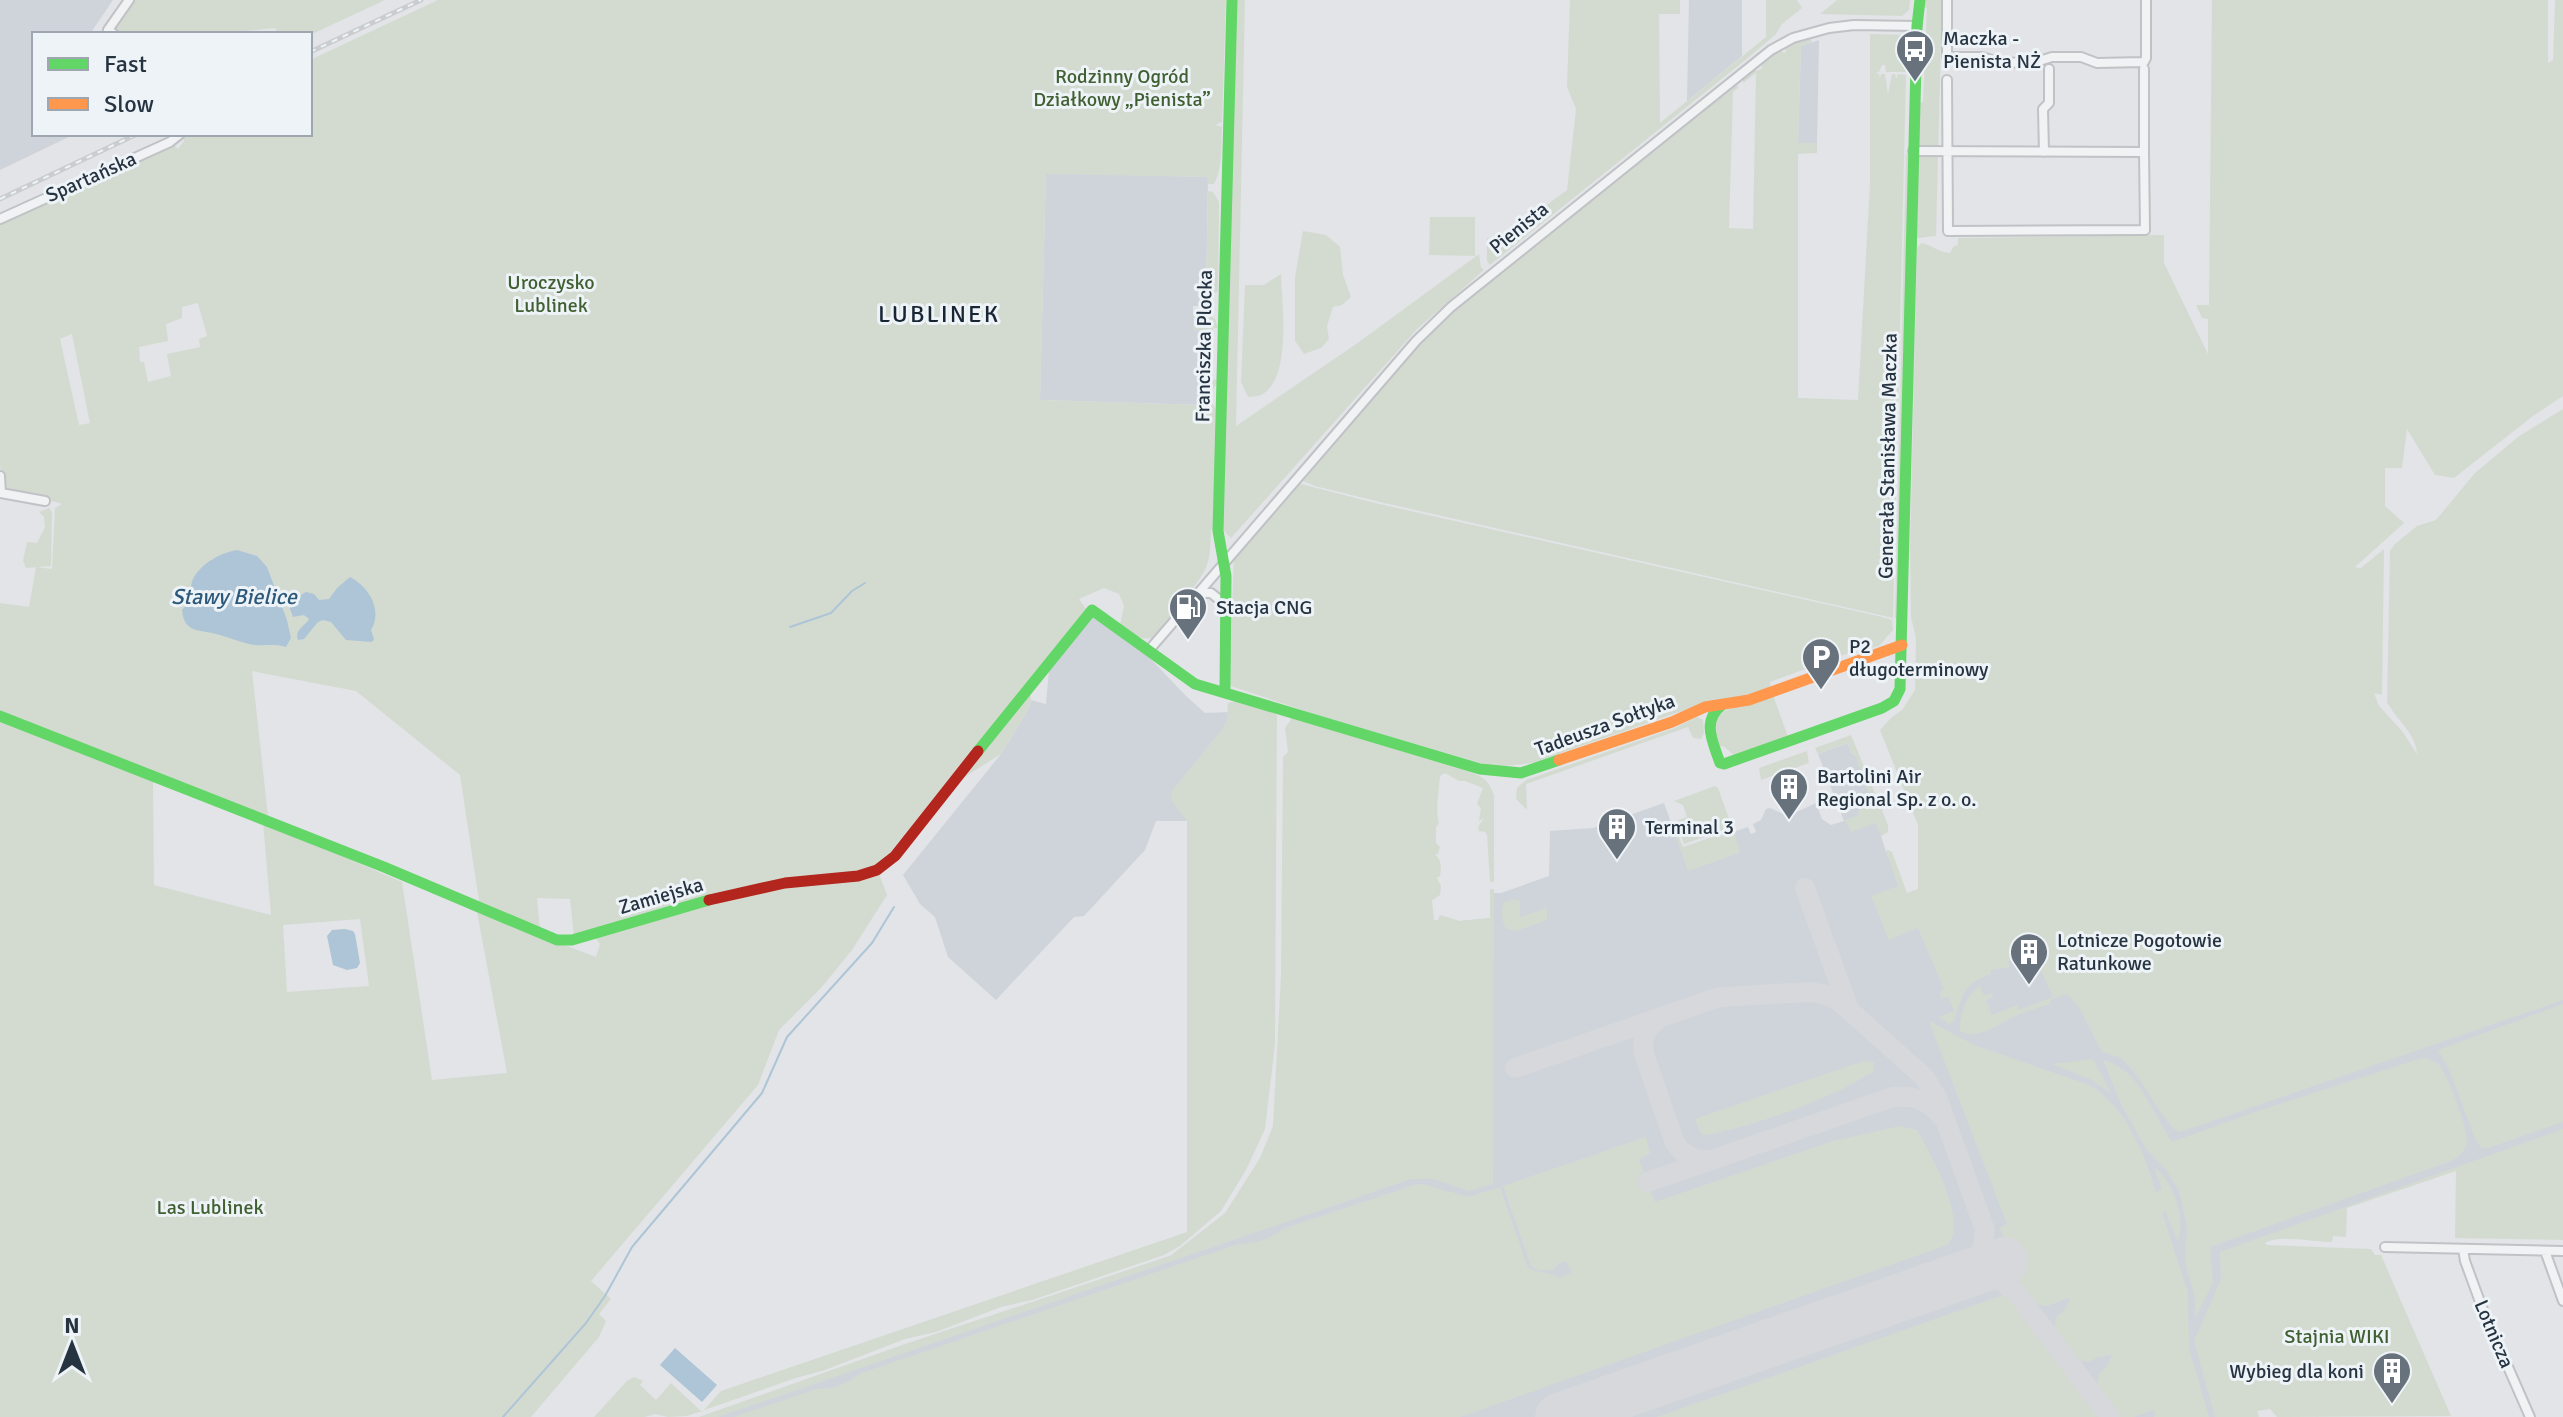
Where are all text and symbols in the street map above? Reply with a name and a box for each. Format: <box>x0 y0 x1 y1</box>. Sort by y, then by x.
place label: Maczka - Pienista NŻ <box>1943 26 2041 74</box>
bus stop icon: Maczka - Pienista NŻ <box>1894 28 1936 83</box>
legend <box>32 32 312 136</box>
text: Fast <box>104 49 147 79</box>
park label: Rodzinny Ogród Działkowy „Pienista” <box>1033 64 1211 112</box>
text: Slow <box>104 89 154 119</box>
street label: Spartańska <box>42 146 140 208</box>
street label: Pienista <box>1484 197 1554 259</box>
park label: Uroczysko Lublinek <box>507 270 595 318</box>
street label: Franciszka Plocka <box>1190 270 1218 422</box>
district label: LUBLINEK <box>878 299 1000 329</box>
street label: Generała Stanisława Maczka <box>1873 333 1903 579</box>
water label: Stawy Bielice <box>171 583 298 610</box>
fuel station icon: Stacja CNG <box>1167 586 1209 641</box>
place label: Stacja CNG <box>1216 595 1312 620</box>
place label: P2 długoterminowy <box>1849 634 1989 682</box>
parking icon: P2 długoterminowy <box>1800 636 1842 691</box>
street label: Tadeusza Sołtyka <box>1532 688 1678 762</box>
place label: Bartolini Air Regional Sp. z o. o. <box>1817 764 1976 812</box>
building icon: Bartolini Air Regional Sp. z o. o. <box>1768 766 1810 821</box>
building icon: Terminal 3 <box>1596 806 1638 861</box>
place label: Terminal 3 <box>1645 815 1734 840</box>
street label: Zamiejska <box>616 872 706 920</box>
place label: Lotnicze Pogotowie Ratunkowe <box>2057 928 2222 976</box>
building icon: Lotnicze Pogotowie Ratunkowe <box>2008 931 2050 986</box>
park label: Las Lublinek <box>156 1195 264 1220</box>
street label: Lotnicza <box>2468 1296 2520 1372</box>
north arrow <box>32 1305 112 1385</box>
text: N <box>64 1312 80 1339</box>
park label: Stajnia WIKI <box>2284 1324 2390 1349</box>
building icon: Wybieg dla koni <box>2371 1350 2413 1405</box>
place label: Wybieg dla koni <box>2229 1359 2364 1384</box>

